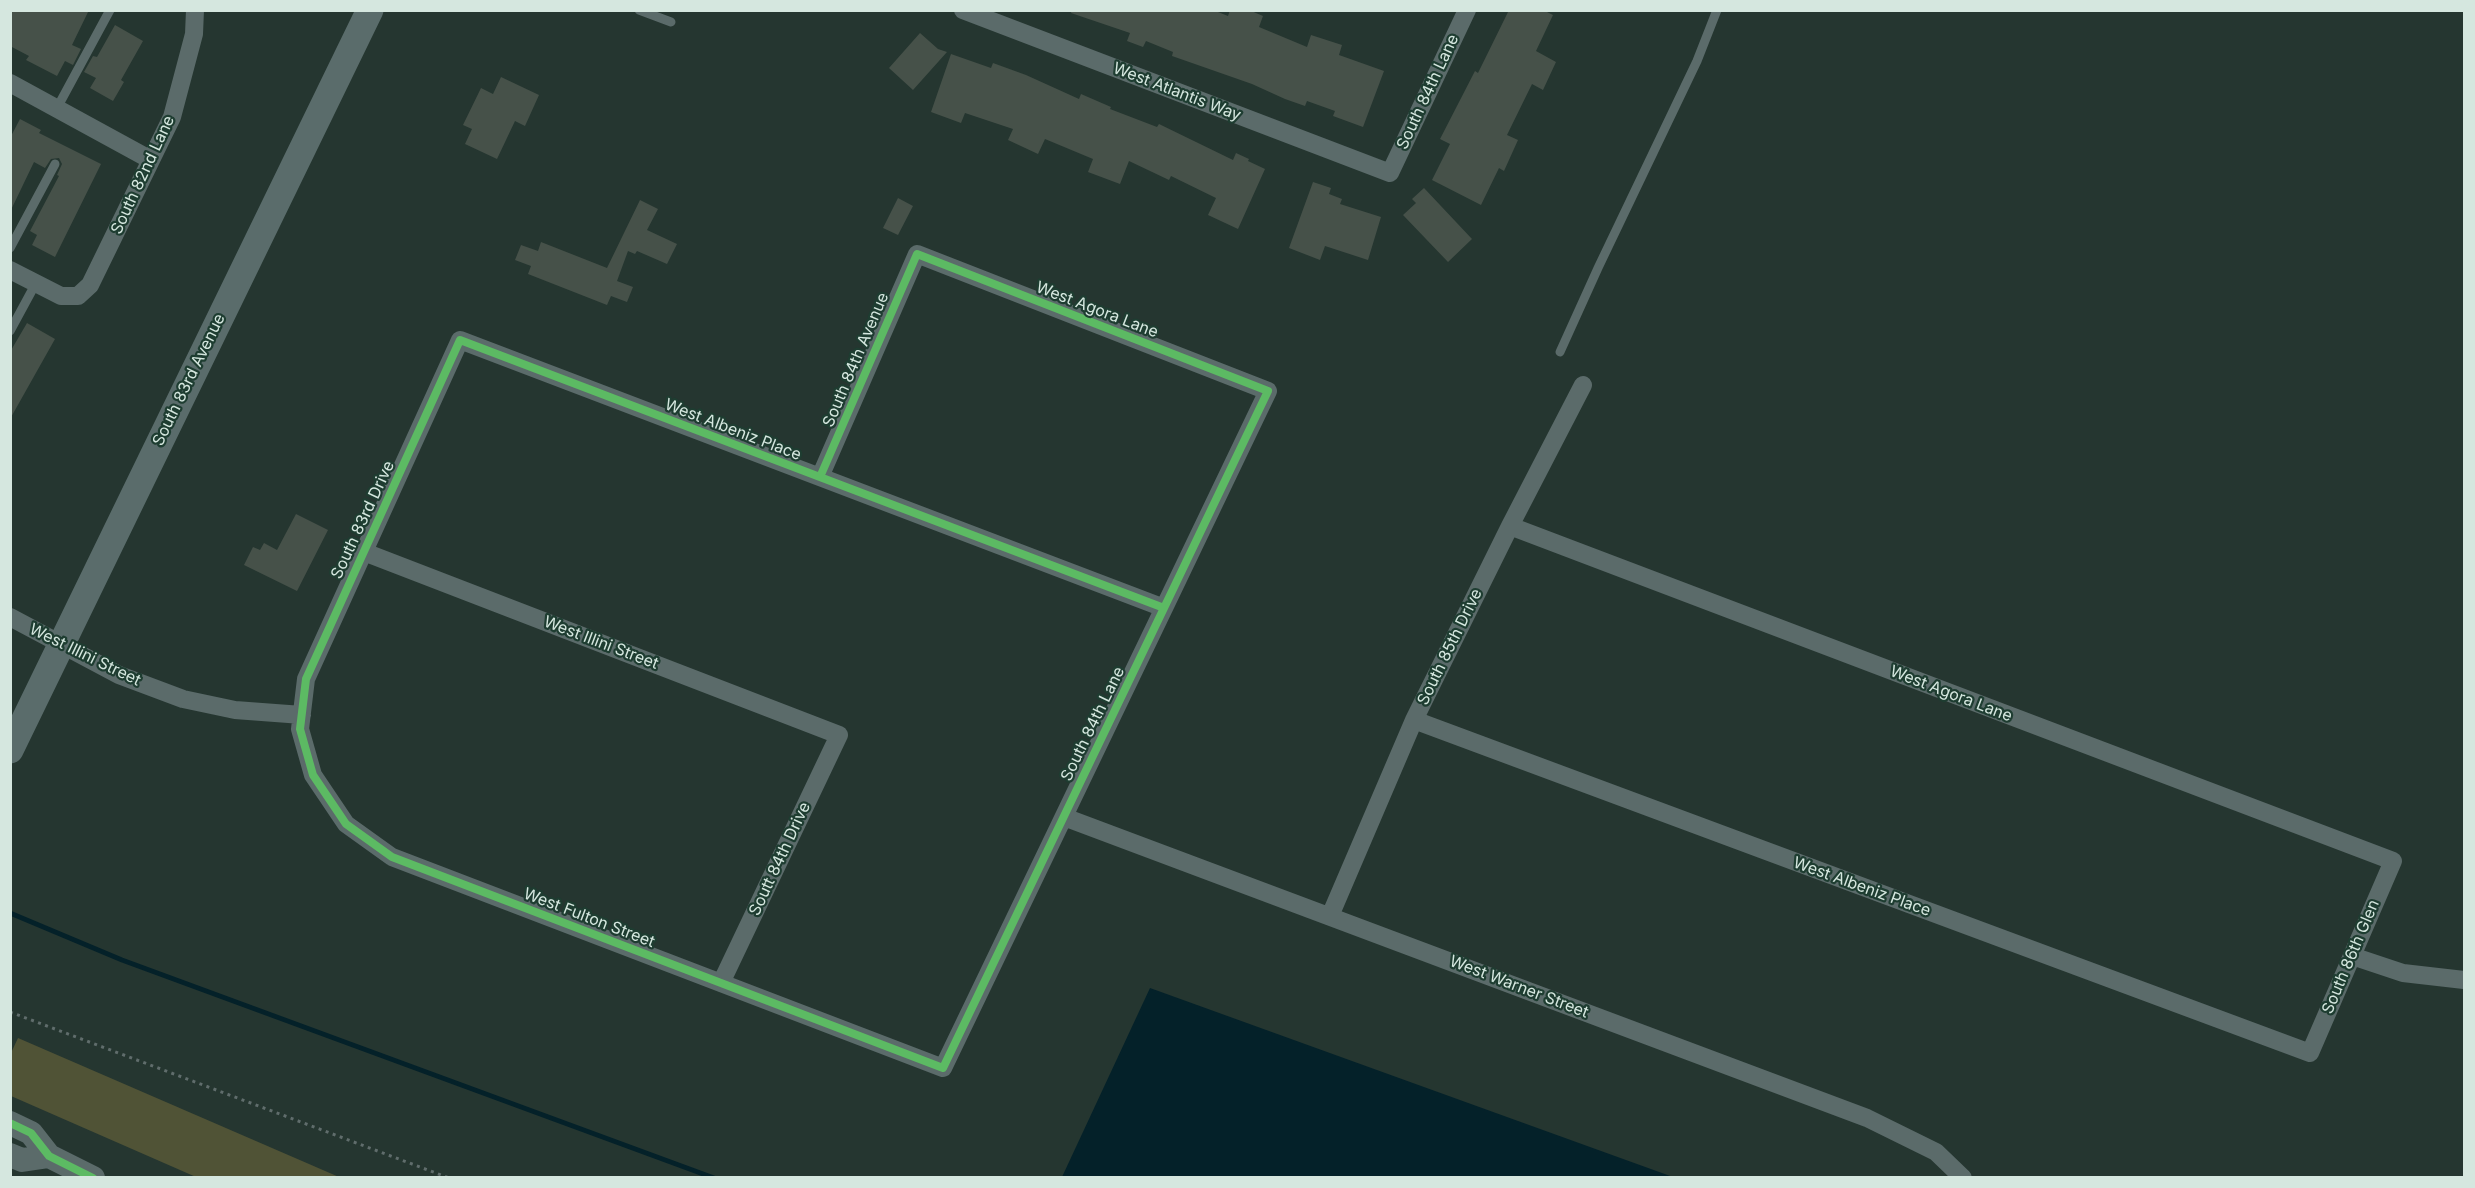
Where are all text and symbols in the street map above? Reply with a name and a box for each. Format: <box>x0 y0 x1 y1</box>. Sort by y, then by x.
street label: South 84th Lane <box>1393 31 1463 153</box>
street label: West Atlantis Way <box>1110 59 1244 125</box>
street label: South 82nd Lane <box>107 113 179 237</box>
street label: West Agora Lane <box>1033 278 1161 342</box>
street label: South 84th Avenue <box>819 290 893 430</box>
street label: South 83rd Avenue <box>149 311 229 449</box>
street label: West Albeniz Place <box>662 395 804 465</box>
street label: South 83rd Drive <box>327 458 399 582</box>
street label: South 85th Drive <box>1414 586 1486 708</box>
street label: West Illini Street <box>541 612 661 674</box>
street label: West Illini Street <box>26 620 144 690</box>
street label: West Agora Lane <box>1887 662 2015 726</box>
street label: South 84th Lane <box>1057 664 1129 784</box>
street label: Soutt 84th Drive <box>745 799 815 919</box>
street label: West Albeniz Place <box>1791 853 1933 921</box>
street label: West Fulton Street <box>521 884 657 952</box>
street label: South 86th Glen <box>2318 897 2384 1017</box>
street label: West Warner Street <box>1447 952 1591 1022</box>

